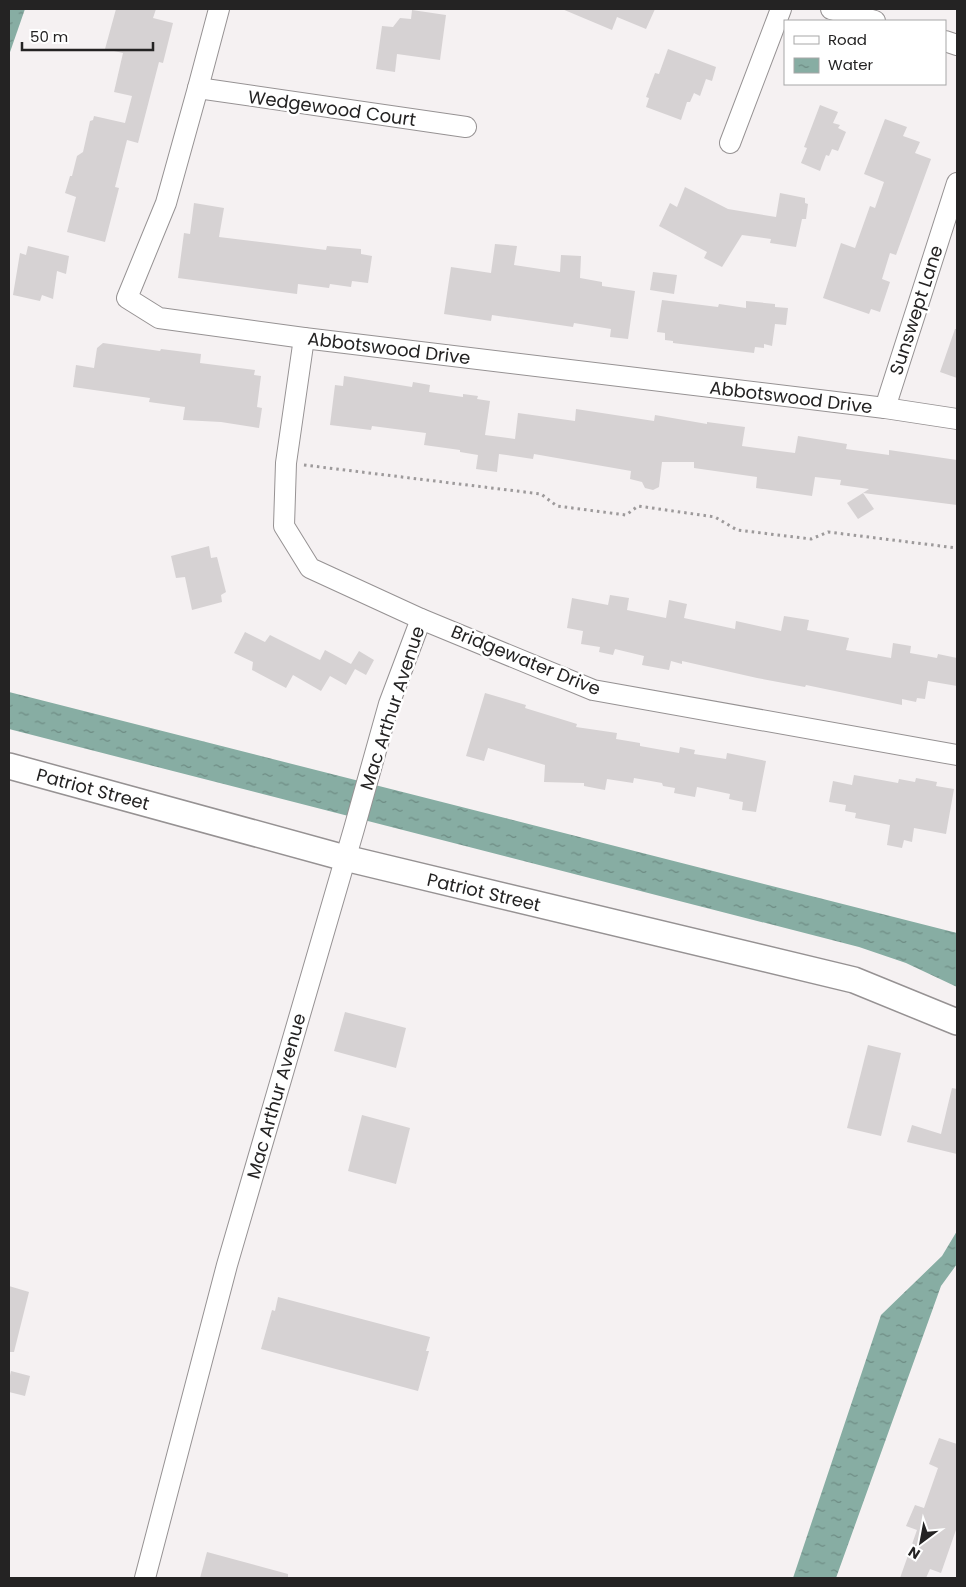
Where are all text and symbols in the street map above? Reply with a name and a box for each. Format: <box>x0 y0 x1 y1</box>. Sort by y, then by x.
scale bar <box>22 20 154 52</box>
legend <box>784 20 946 85</box>
text: 50 m <box>30 26 68 47</box>
text: Road <box>828 29 867 50</box>
text: Water <box>828 54 874 75</box>
street label: Wedgewood Court <box>246 84 418 132</box>
street label: Sunswept Lane <box>883 242 949 378</box>
street label: Abbotswood Drive <box>306 326 472 370</box>
street label: Abbotswood Drive <box>708 375 874 419</box>
street label: Bridgewater Drive <box>448 619 604 701</box>
street label: Mac Arthur Avenue <box>354 623 430 793</box>
street label: Patriot Street <box>34 762 152 816</box>
street label: Patriot Street <box>425 867 543 917</box>
street label: Mac Arthur Avenue <box>240 1010 312 1182</box>
north arrow <box>896 1517 946 1567</box>
text: N <box>904 1542 924 1564</box>

